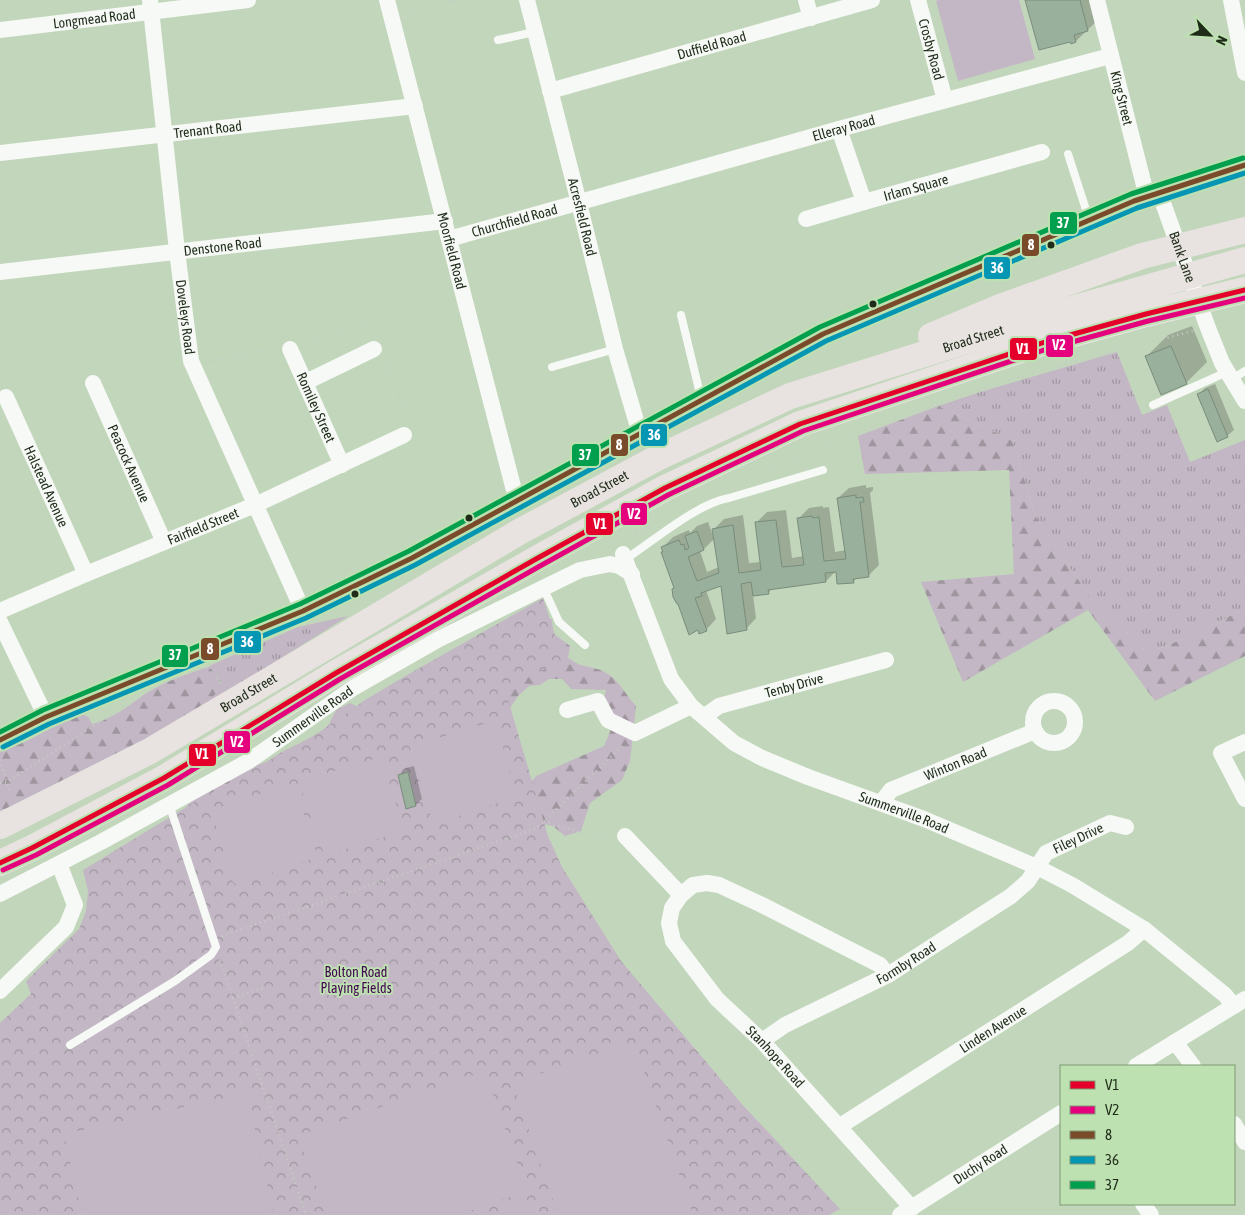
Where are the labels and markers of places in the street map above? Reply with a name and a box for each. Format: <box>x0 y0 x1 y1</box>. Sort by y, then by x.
unlabelled marker <box>1046 240 1056 250</box>
unlabelled marker <box>868 299 878 309</box>
unlabelled marker <box>464 513 474 523</box>
unlabelled marker <box>350 589 360 599</box>

